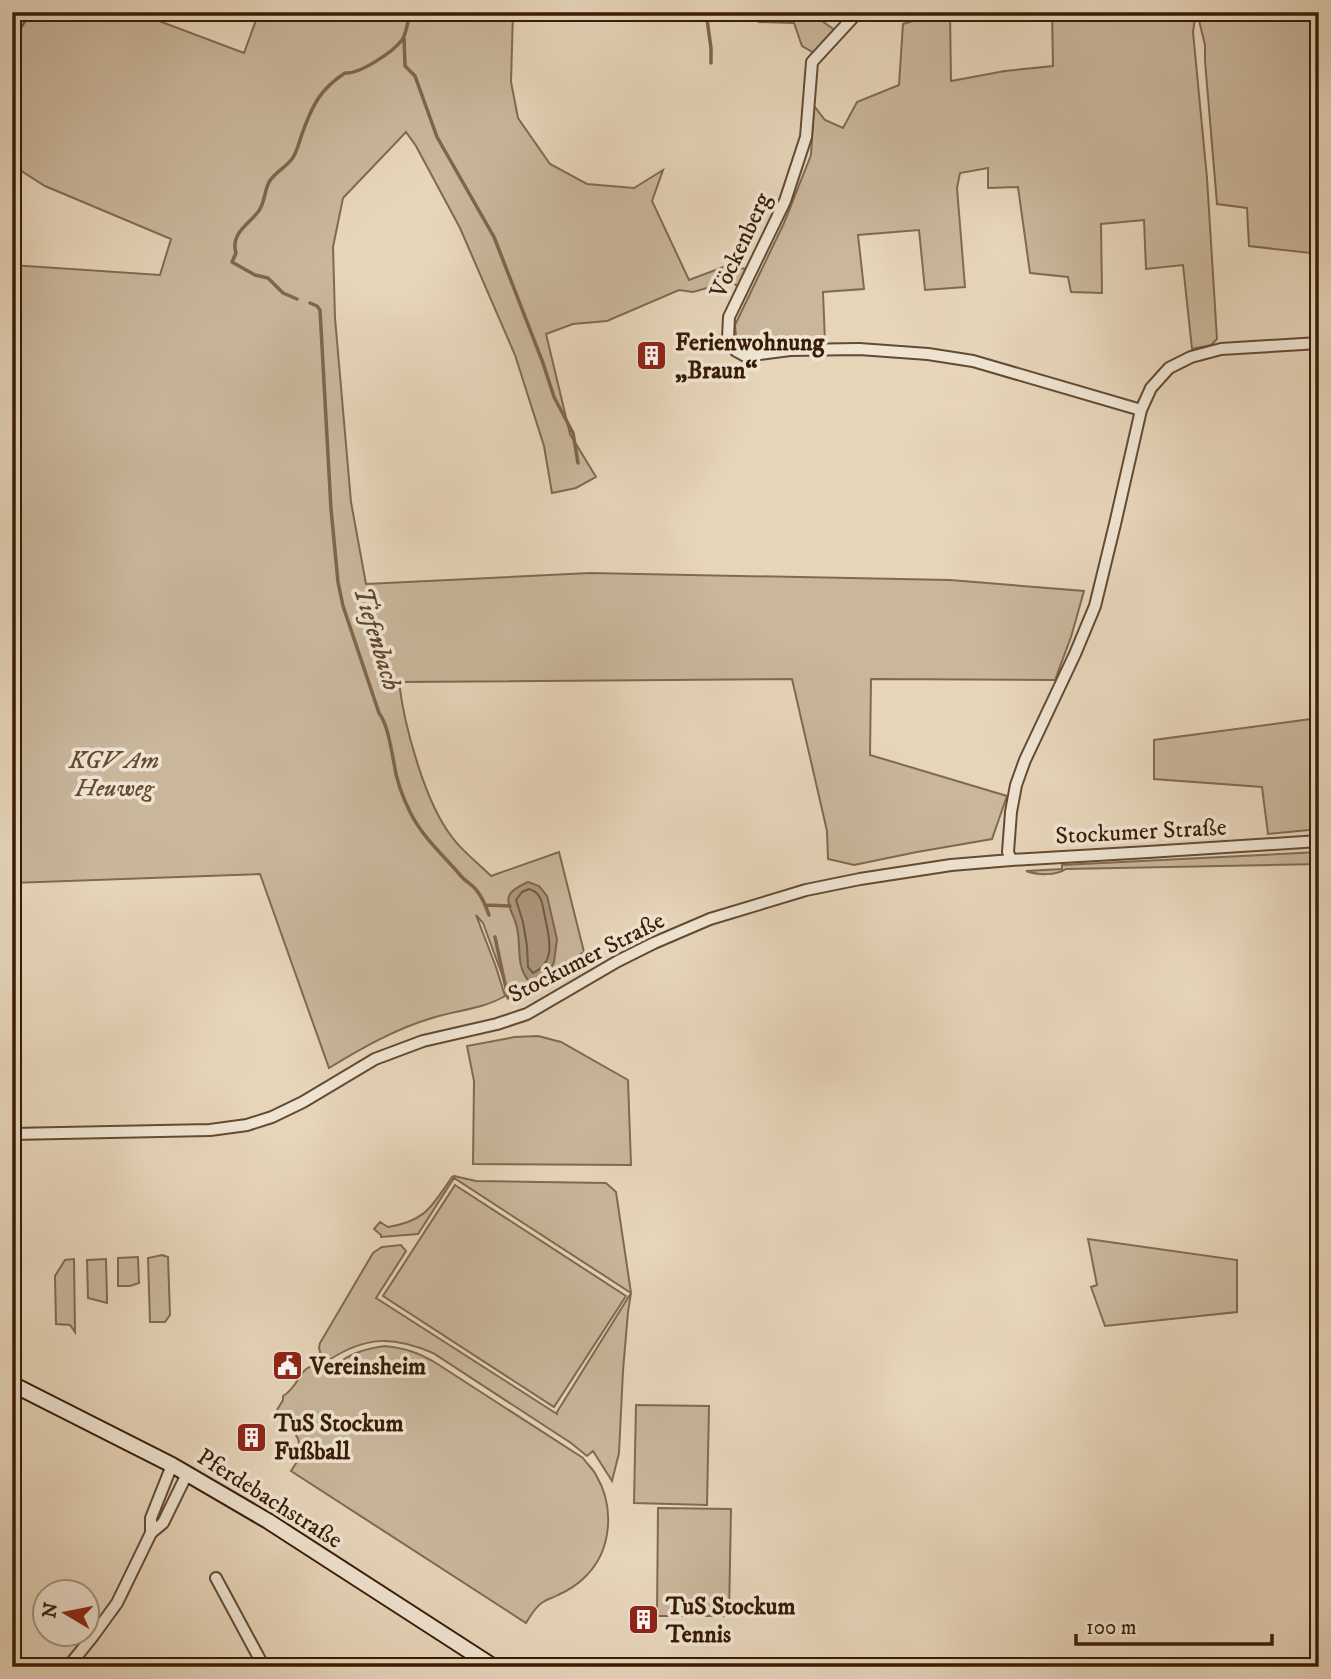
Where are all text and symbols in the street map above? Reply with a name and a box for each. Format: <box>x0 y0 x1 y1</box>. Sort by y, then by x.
street label: Vöckenberg <box>703 188 778 304</box>
place label: Ferienwohnung „Braun“ <box>675 328 826 386</box>
building icon: Ferienwohnung „Braun“ <box>635 339 669 373</box>
water label: Tiefenbach <box>345 582 408 695</box>
park label: KGV Am Heuweg <box>68 746 159 804</box>
street label: Stockumer Straße <box>1055 813 1228 851</box>
street label: Stockumer Straße <box>503 906 670 1010</box>
public building icon: Vereinsheim <box>270 1349 304 1383</box>
place label: Vereinsheim <box>309 1352 426 1382</box>
place label: TuS Stockum Fußball <box>273 1409 403 1467</box>
building icon: TuS Stockum Fußball <box>234 1420 268 1454</box>
street label: Pferdebachstraße <box>191 1442 348 1556</box>
north arrow <box>32 1578 102 1648</box>
place label: TuS Stockum Tennis <box>665 1592 795 1650</box>
text: N <box>38 1600 63 1620</box>
scale bar <box>1076 1602 1272 1646</box>
building icon: TuS Stockum Tennis <box>626 1603 660 1637</box>
text: 100 m <box>1086 1615 1137 1641</box>

